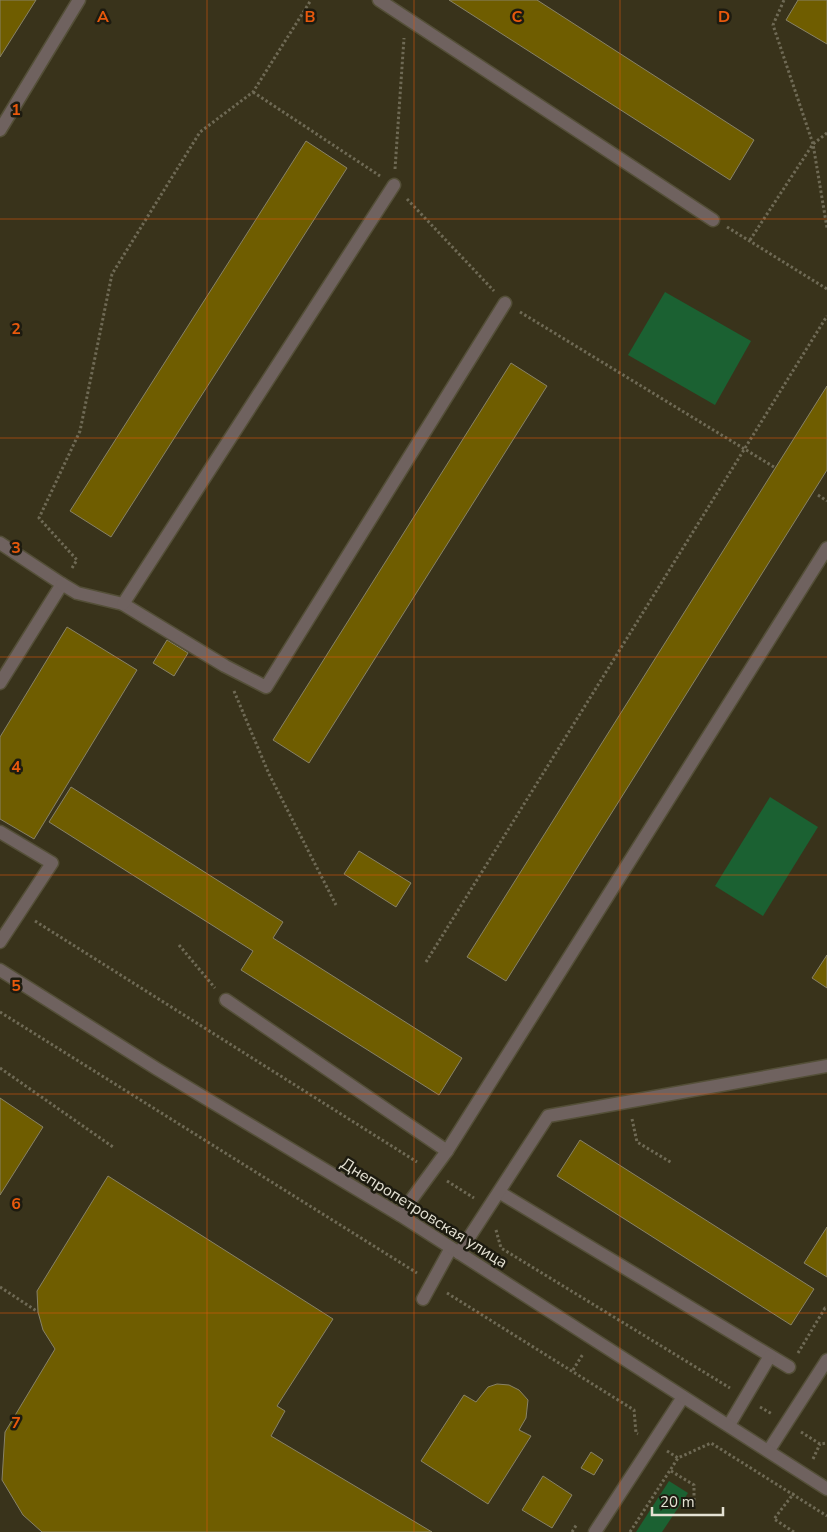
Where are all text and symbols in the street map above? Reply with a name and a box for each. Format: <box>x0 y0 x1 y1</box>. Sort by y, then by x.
text: A <box>97 6 109 28</box>
text: B <box>304 6 316 28</box>
text: C <box>512 6 523 28</box>
text: D <box>718 6 730 28</box>
text: 1 <box>11 99 21 121</box>
text: 2 <box>11 318 21 340</box>
text: 3 <box>11 537 21 559</box>
text: 4 <box>11 756 21 778</box>
text: 5 <box>11 975 21 997</box>
street label: Днепропетровская улица <box>336 1153 512 1273</box>
text: 6 <box>11 1193 21 1215</box>
text: 7 <box>11 1412 21 1434</box>
scale bar <box>652 1484 723 1516</box>
text: 20 m <box>660 1492 695 1512</box>

